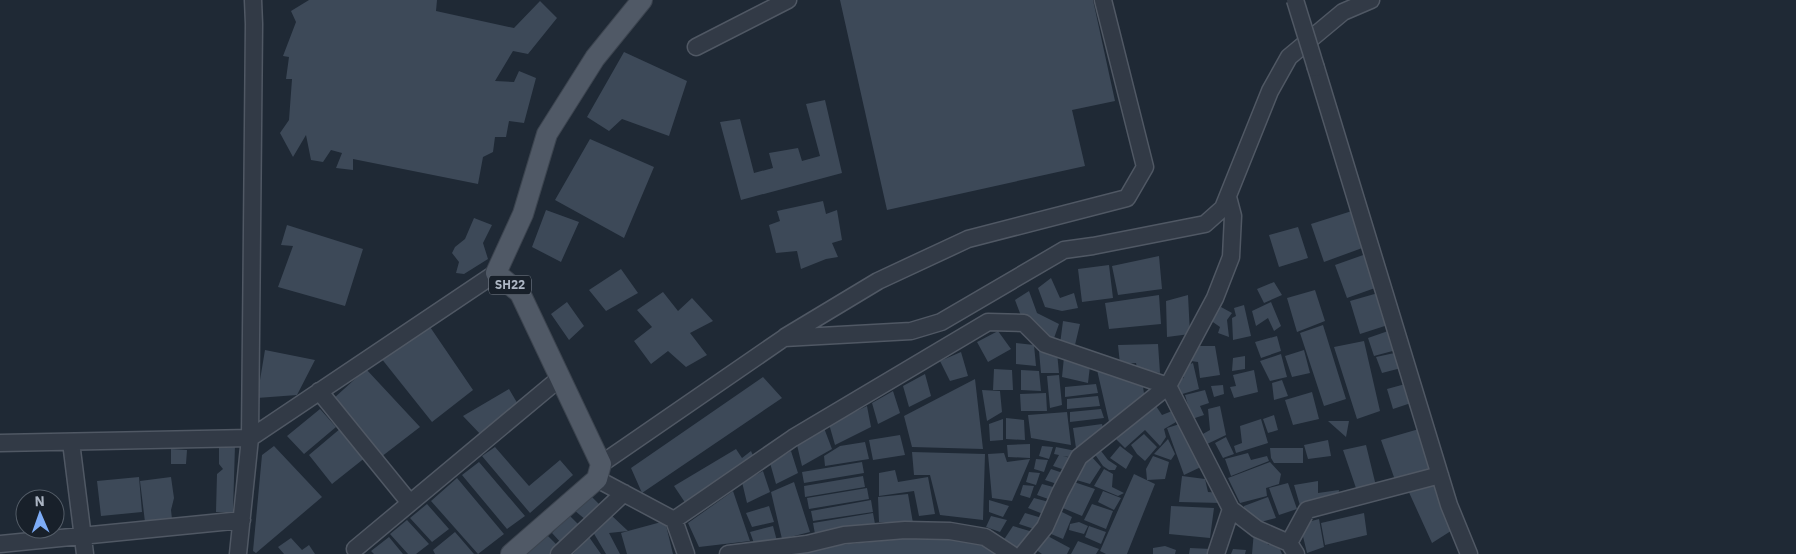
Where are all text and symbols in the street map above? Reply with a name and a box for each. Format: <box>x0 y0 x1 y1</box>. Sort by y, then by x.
road number: SH22 <box>489 276 531 294</box>
north arrow <box>15 489 65 539</box>
text: N <box>34 492 45 510</box>

